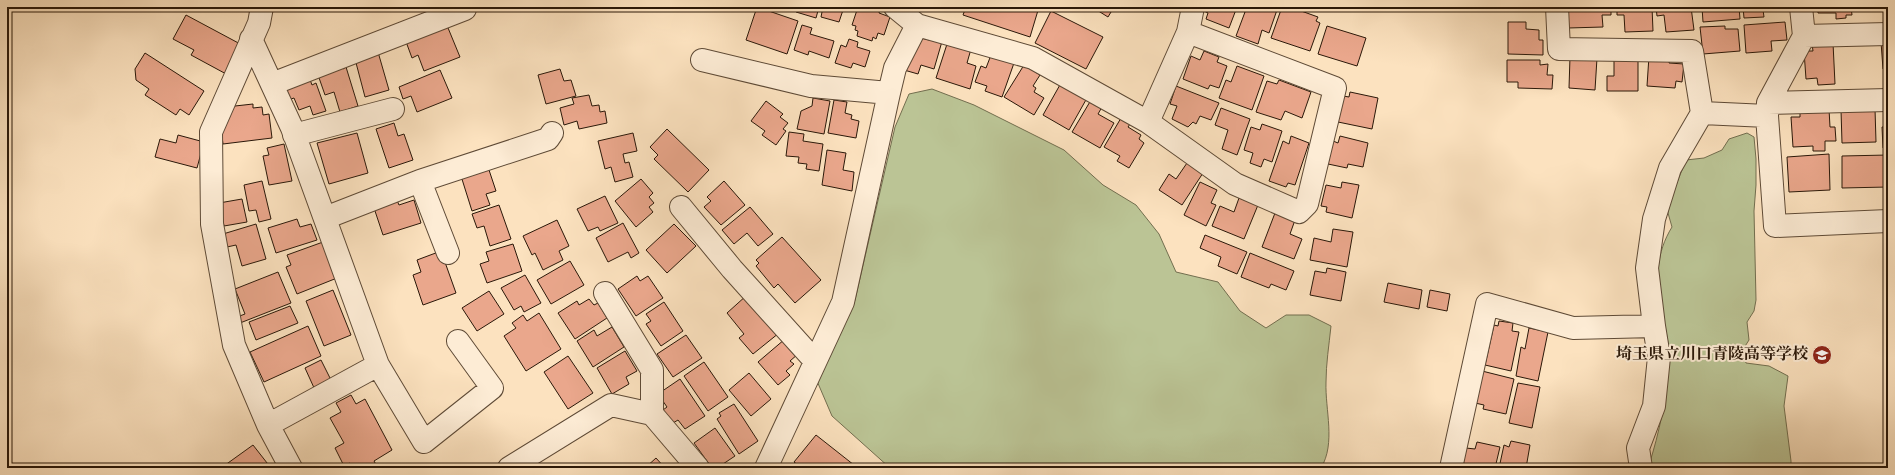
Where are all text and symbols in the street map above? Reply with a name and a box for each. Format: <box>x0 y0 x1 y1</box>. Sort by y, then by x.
place label: 埼玉県立川口青陵高等学校 <box>1616 344 1809 366</box>
school or university icon: 埼玉県立川口青陵高等学校 <box>1811 344 1833 366</box>

